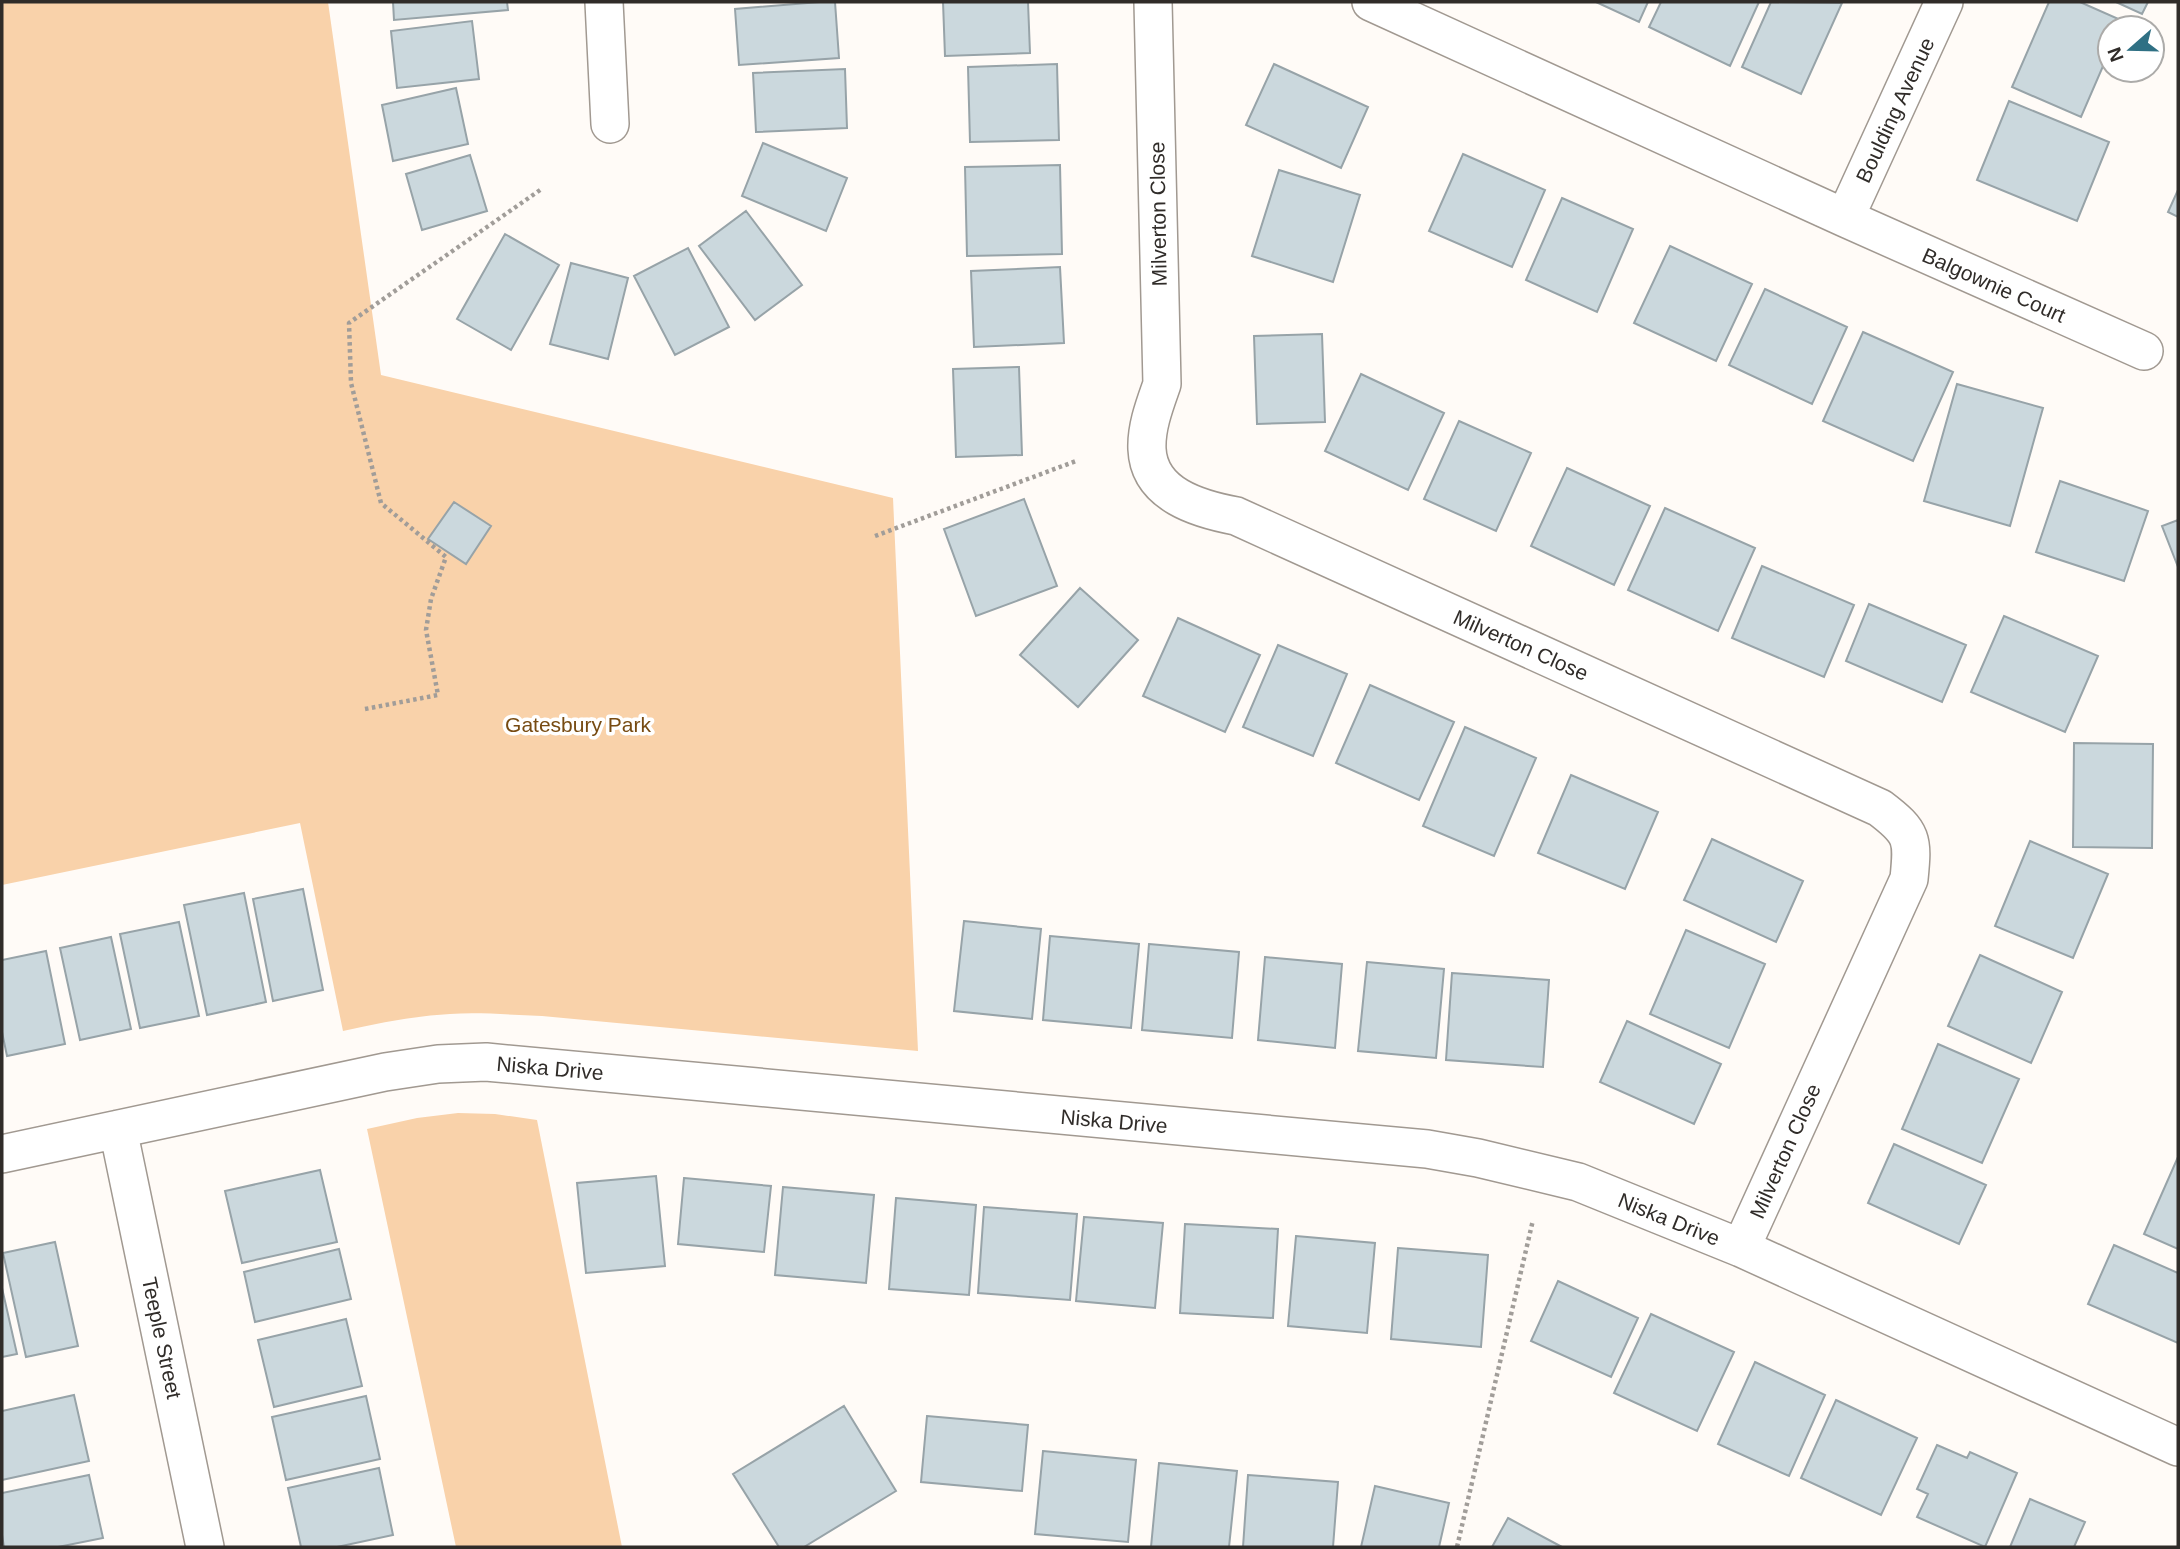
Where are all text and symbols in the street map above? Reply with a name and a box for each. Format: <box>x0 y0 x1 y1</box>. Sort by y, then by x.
north arrow <box>2096 14 2166 84</box>
street label: Boulding Avenue <box>1851 34 1939 186</box>
text: N <box>2103 45 2128 65</box>
street label: Milverton Close <box>1145 141 1171 287</box>
street label: Balgownie Court <box>1919 243 2069 327</box>
street label: Milverton Close <box>1450 605 1592 685</box>
park label: Gatesbury Park <box>505 713 651 736</box>
street label: Niska Drive <box>496 1052 604 1084</box>
street label: Milverton Close <box>1745 1080 1825 1222</box>
street label: Niska Drive <box>1060 1105 1168 1137</box>
street label: Niska Drive <box>1615 1188 1723 1250</box>
street label: Teeple Street <box>138 1275 186 1401</box>

